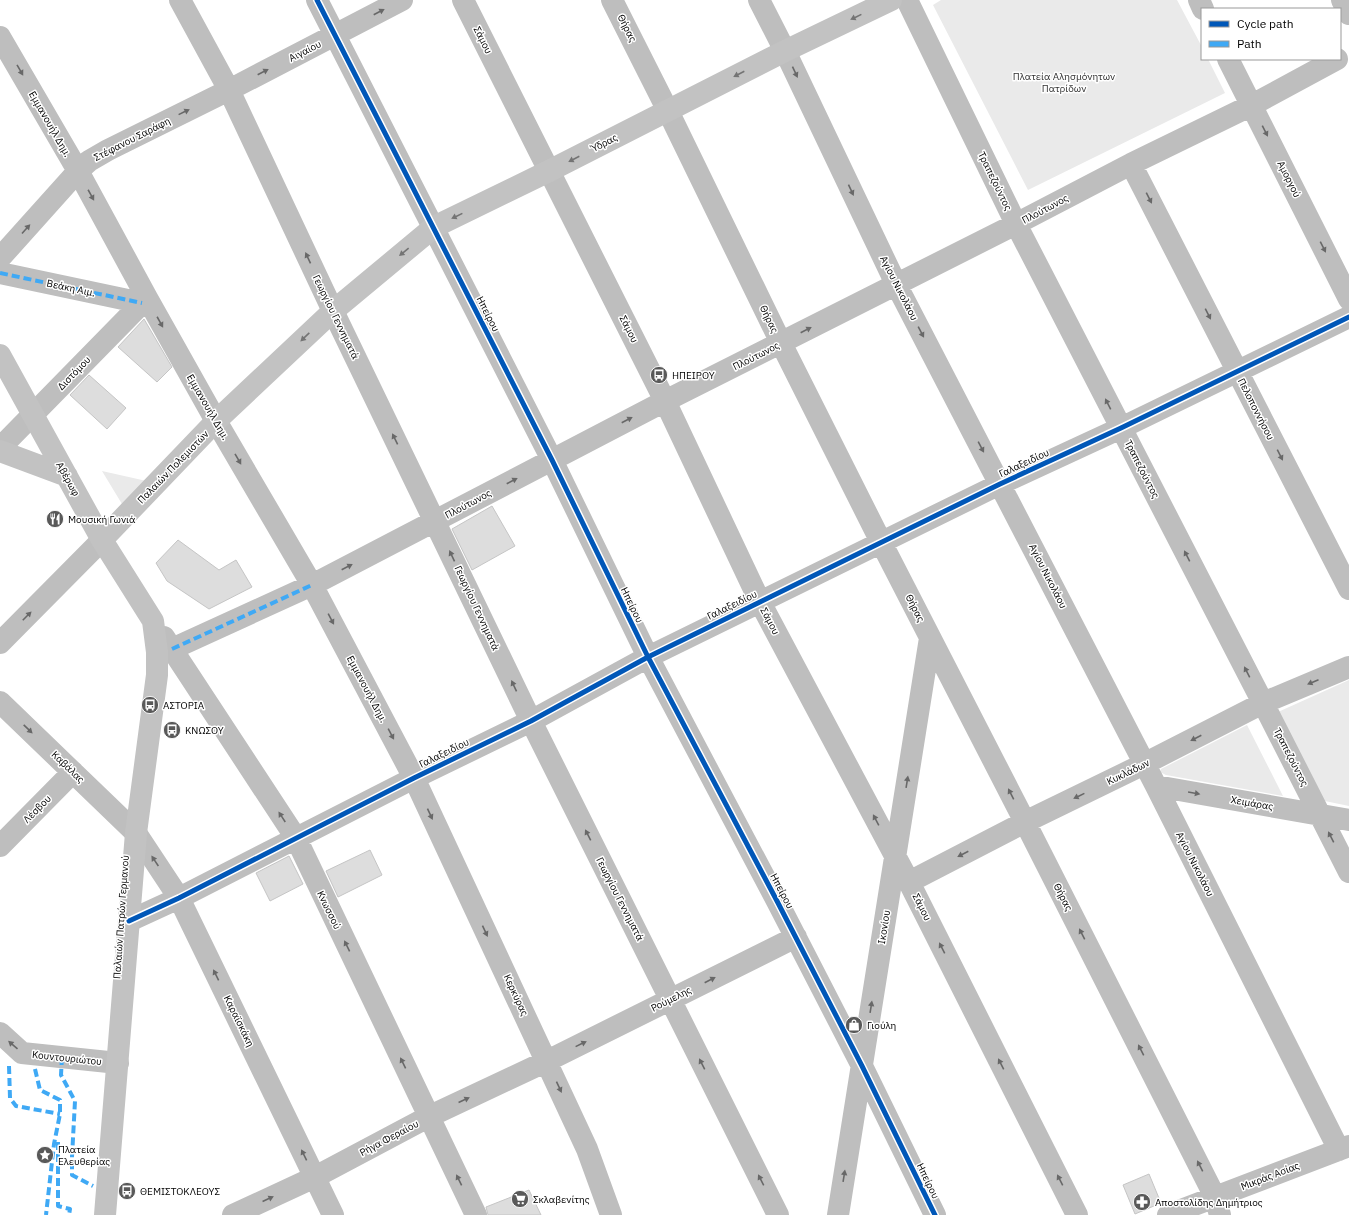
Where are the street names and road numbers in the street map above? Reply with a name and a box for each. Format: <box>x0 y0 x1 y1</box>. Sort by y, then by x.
street label: Θήρας <box>615 12 640 44</box>
street label: Σάμου <box>471 24 495 56</box>
street label: Αιγαίου <box>287 37 323 65</box>
street label: Εμμανουήλ Δημ. <box>26 89 74 159</box>
street label: Στέφανου Σαράφη <box>92 114 172 164</box>
street label: Ύδρας <box>587 131 620 156</box>
street label: Τραπεζούντος <box>975 149 1015 213</box>
street label: Αμοργού <box>1274 158 1304 200</box>
street label: Πλούτωνος <box>1020 191 1071 227</box>
street label: Αγίου Νικολάου <box>877 253 921 323</box>
street label: Γεωργίου Γεννηματά <box>310 273 362 362</box>
street label: Βεάκη Αιμ. <box>46 277 96 299</box>
street label: Ηπείρου <box>474 294 502 334</box>
street label: Θήρας <box>757 303 781 335</box>
street label: Σάμου <box>617 313 641 345</box>
street label: Πλούτωνος <box>730 339 782 373</box>
street label: Διστόμου <box>55 353 93 393</box>
street label: Εμμανουήλ Δημ. <box>184 372 232 442</box>
street label: Πελοποννήσου <box>1235 376 1277 442</box>
street label: Παλαιών Πολεμιστών <box>135 428 211 506</box>
street label: Τραπεζούντος <box>1122 438 1162 501</box>
street label: Γαλαξειδίου <box>997 446 1051 480</box>
street label: Αβέρωφ <box>53 459 83 499</box>
street label: Πλούτωνος <box>443 486 494 522</box>
street label: Αγίου Νικολάου <box>1026 541 1070 611</box>
street label: Γεωργίου Γεννηματά <box>452 563 503 653</box>
street label: Ηπείρου <box>618 585 646 625</box>
street label: Γαλαξειδίου <box>705 587 759 623</box>
street label: Θήρας <box>903 592 928 624</box>
street label: Σάμου <box>757 605 783 637</box>
street label: Εμμανουήλ Δημ. <box>344 653 390 725</box>
street label: Τραπεζούντος <box>1271 726 1311 789</box>
street label: Γαλαξειδίου <box>417 735 471 771</box>
street label: Καβάλας <box>49 748 87 786</box>
street label: Κυκλάδων <box>1104 756 1152 788</box>
street label: Λέσβου <box>20 792 54 826</box>
street label: Χειμάρας <box>1230 793 1274 813</box>
street label: Αγίου Νικολάου <box>1173 829 1217 899</box>
street label: Παλαιών Πατρών Γερμανού <box>110 855 132 979</box>
street label: Γεωργίου Γεννηματά <box>593 855 647 944</box>
street label: Ηπείρου <box>767 871 797 911</box>
street label: Θήρας <box>1051 881 1076 913</box>
street label: Κνωσσού <box>314 889 344 931</box>
street label: Σάμου <box>910 891 934 923</box>
street label: Ικονίου <box>875 909 893 945</box>
street label: Κερκύρας <box>501 972 531 1018</box>
street label: Ρούμελης <box>649 983 694 1015</box>
street label: Καραϊσκάκη <box>221 993 257 1049</box>
street label: Κουντουριώτου <box>31 1048 103 1068</box>
street label: Ρήγα Φεραίου <box>357 1117 421 1159</box>
street label: Μικράς Ασίας <box>1239 1159 1301 1193</box>
street label: Ηπείρου <box>914 1161 942 1201</box>

